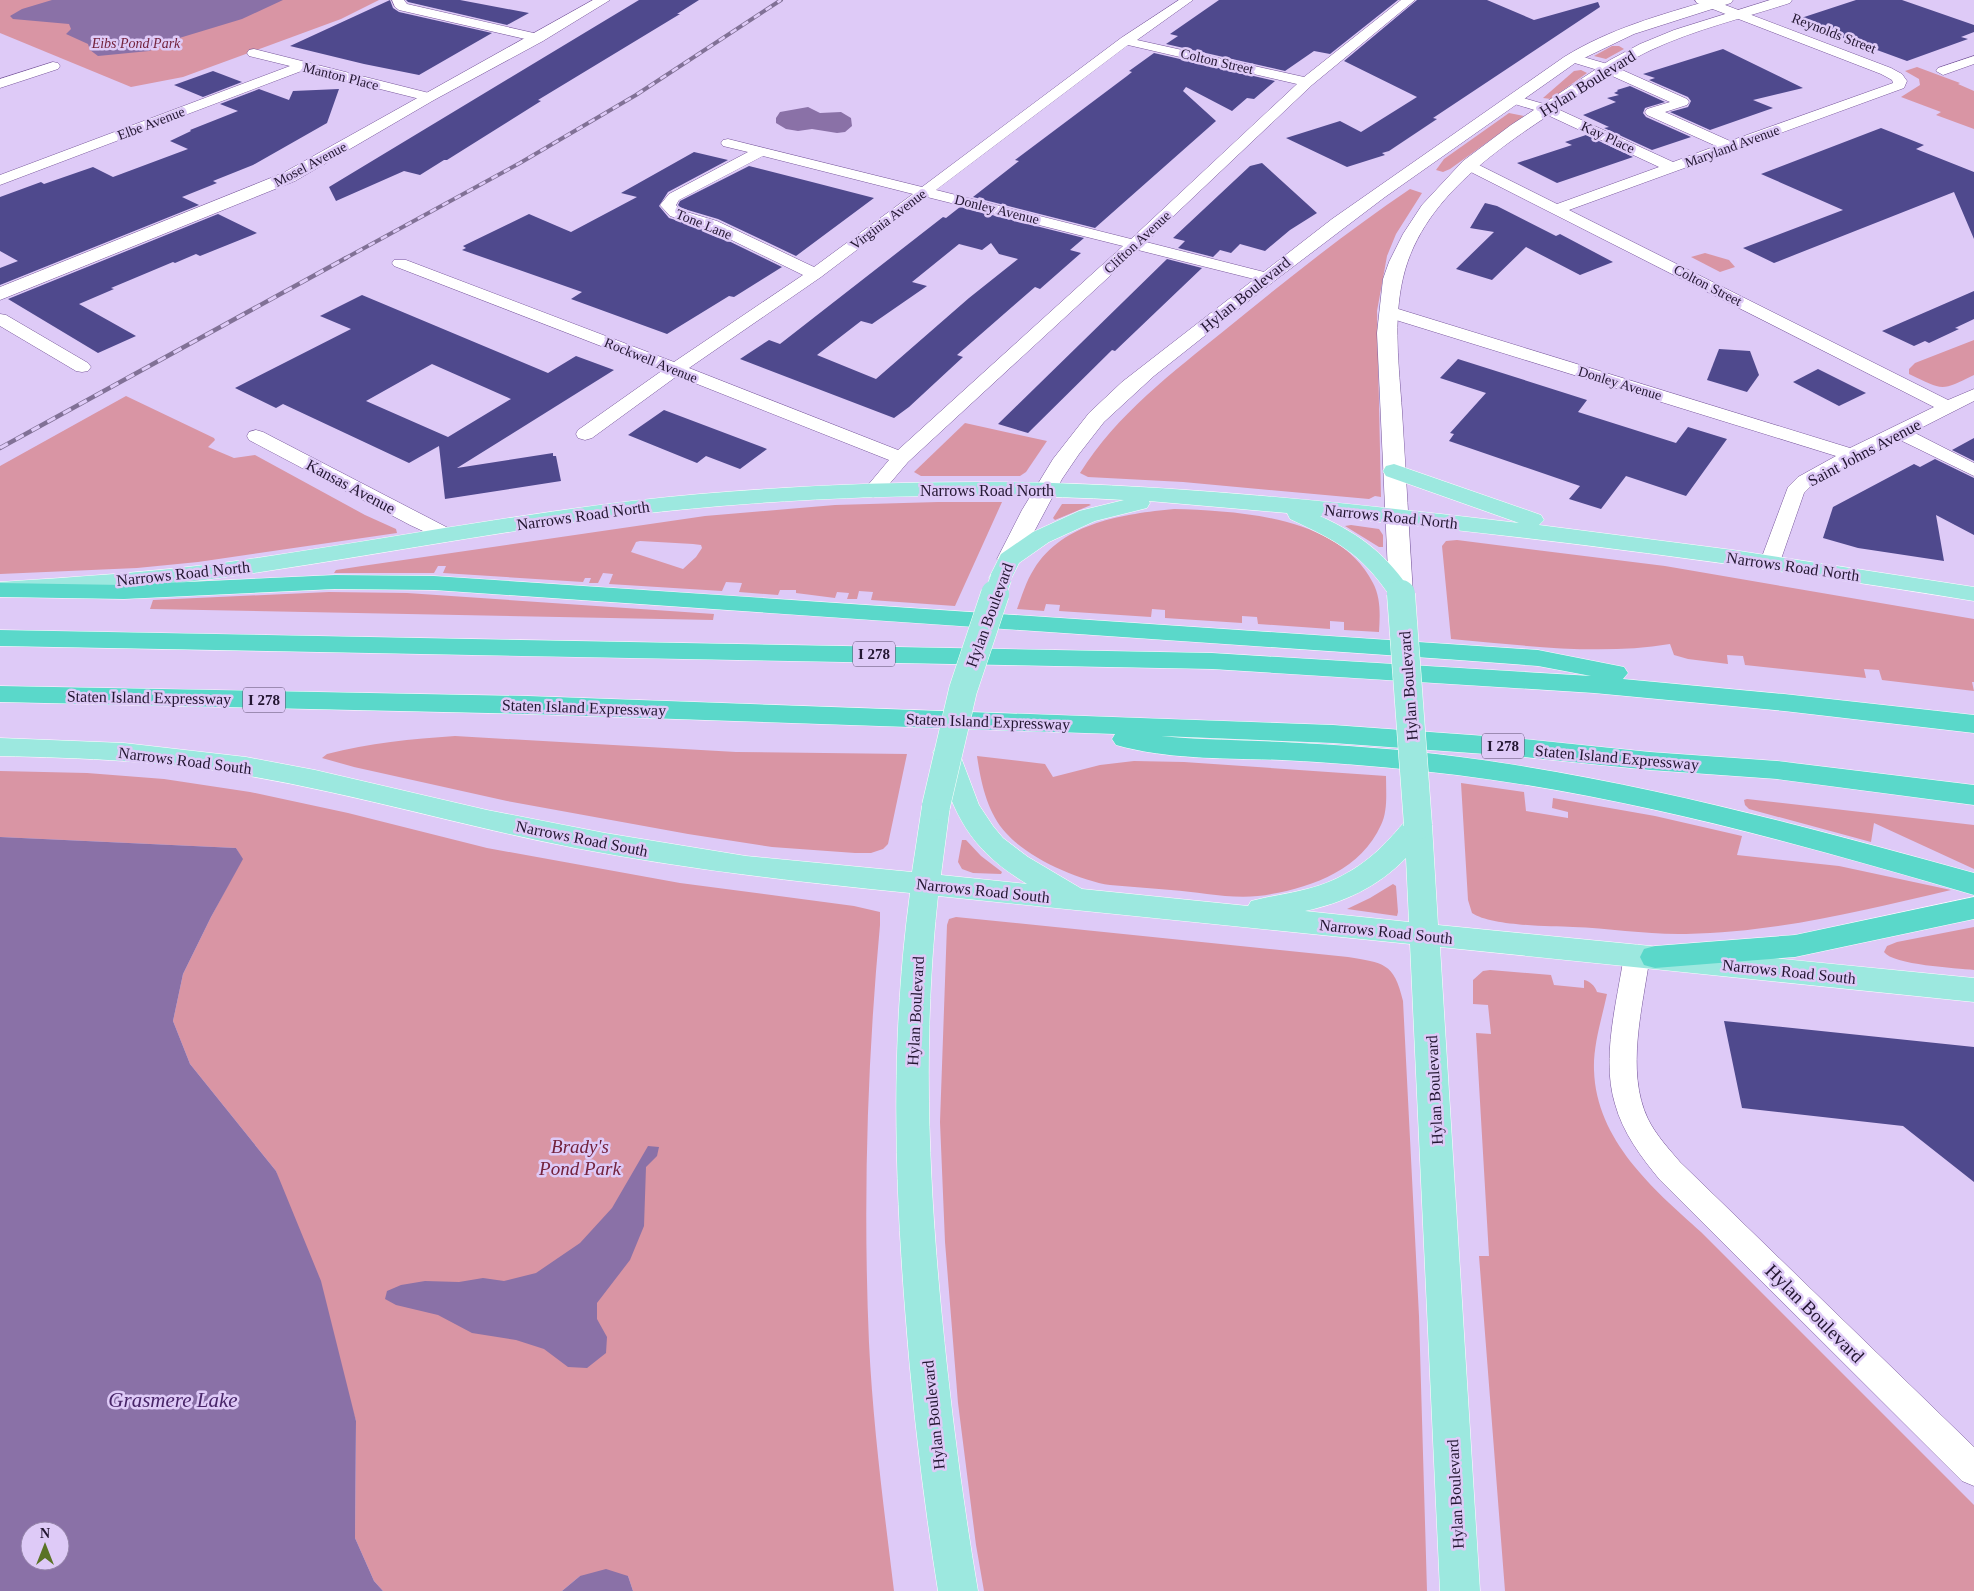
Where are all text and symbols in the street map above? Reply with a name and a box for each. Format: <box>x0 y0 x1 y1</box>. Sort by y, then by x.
street label: Reynolds Street <box>1790 11 1878 56</box>
park label: Eibs Pond Park <box>91 36 181 51</box>
street label: Colton Street <box>1179 46 1255 77</box>
street label: Hylan Boulevard <box>1536 47 1639 121</box>
street label: Manton Place <box>302 60 380 93</box>
street label: Elbe Avenue <box>115 104 187 143</box>
street label: Kay Place <box>1579 119 1637 156</box>
street label: Maryland Avenue <box>1683 122 1782 171</box>
street label: Mosel Avenue <box>271 139 349 190</box>
street label: Virginia Avenue <box>848 186 929 253</box>
street label: Donley Avenue <box>953 192 1041 227</box>
street label: Tone Lane <box>674 206 734 243</box>
street label: Clifton Avenue <box>1101 208 1174 277</box>
street label: Hylan Boulevard <box>1197 253 1294 336</box>
street label: Colton Street <box>1671 262 1744 309</box>
street label: Rockwell Avenue <box>602 335 699 386</box>
street label: Donley Avenue <box>1576 364 1663 403</box>
street label: Saint Johns Avenue <box>1805 416 1923 489</box>
street label: Kansas Avenue <box>304 456 398 517</box>
street label: Narrows Road North <box>920 482 1054 499</box>
street label: Narrows Road North <box>515 498 651 533</box>
street label: Narrows Road North <box>1323 501 1459 532</box>
street label: Narrows Road North <box>1725 549 1861 584</box>
street label: Narrows Road North <box>115 558 251 589</box>
street label: Hylan Boulevard <box>963 561 1017 670</box>
street label: Hylan Boulevard <box>1396 631 1422 741</box>
road number: I 278 <box>853 642 895 666</box>
street label: Staten Island Expressway <box>67 688 231 708</box>
road number: I 278 <box>243 688 285 712</box>
street label: Staten Island Expressway <box>501 696 666 720</box>
street label: Staten Island Expressway <box>905 710 1070 734</box>
road number: I 278 <box>1482 734 1524 758</box>
street label: Staten Island Expressway <box>1534 742 1700 774</box>
street label: Narrows Road South <box>117 744 253 777</box>
street label: Narrows Road South <box>514 817 649 860</box>
street label: Narrows Road South <box>915 875 1051 906</box>
street label: Narrows Road South <box>1318 916 1454 947</box>
street label: Hylan Boulevard <box>904 956 928 1066</box>
street label: Narrows Road South <box>1721 956 1857 987</box>
street label: Hylan Boulevard <box>1423 1035 1447 1145</box>
park label: Brady's Pond Park <box>538 1136 621 1179</box>
street label: Hylan Boulevard <box>1761 1260 1869 1367</box>
street label: Hylan Boulevard <box>919 1359 949 1470</box>
water label: Grasmere Lake <box>108 1388 238 1412</box>
street label: Hylan Boulevard <box>1444 1439 1468 1549</box>
north arrow <box>20 1521 70 1571</box>
text: N <box>40 1526 50 1541</box>

